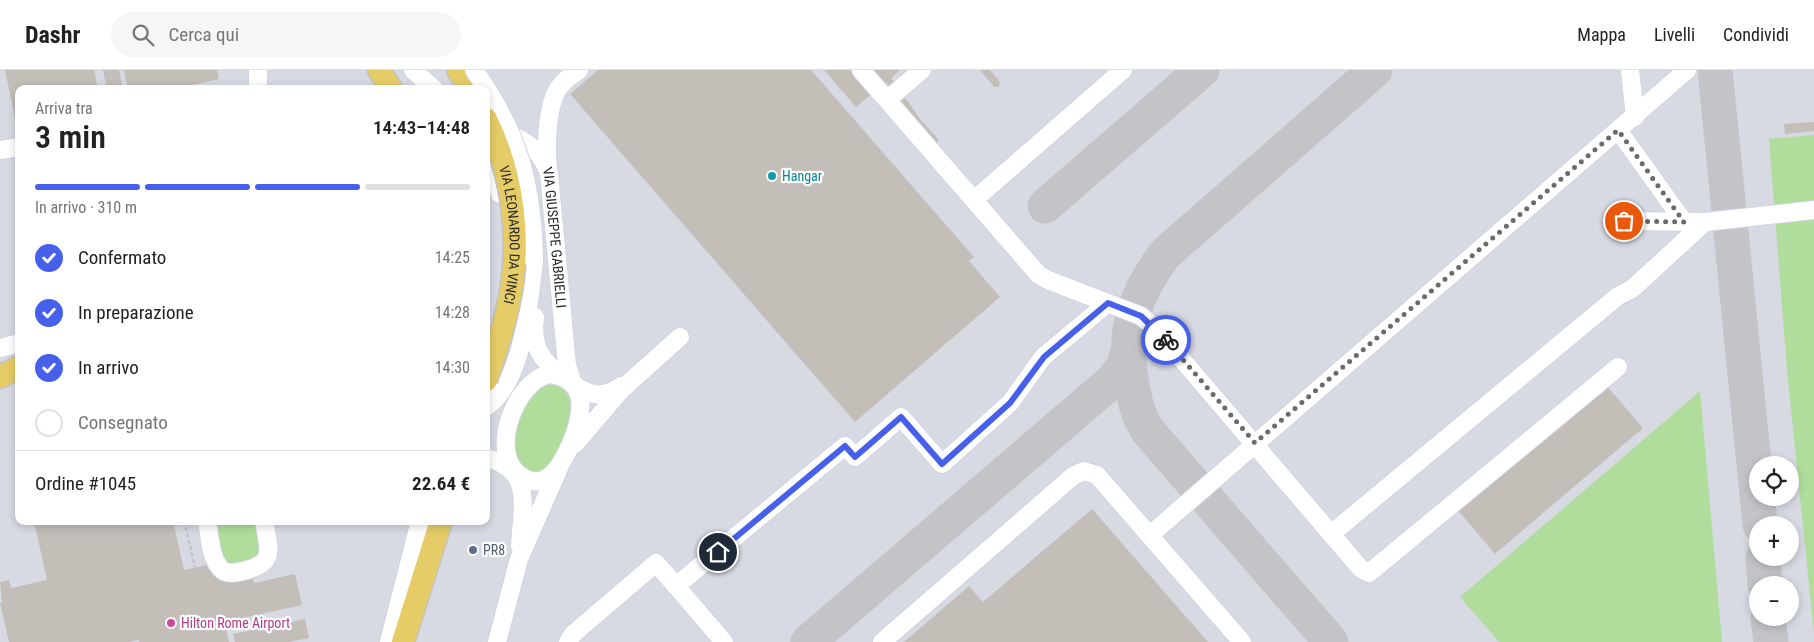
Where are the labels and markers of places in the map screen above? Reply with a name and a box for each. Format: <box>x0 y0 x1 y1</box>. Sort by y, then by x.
place label: Hangar <box>782 168 822 184</box>
marker: Hangar <box>766 170 778 182</box>
pin <box>1603 200 1645 242</box>
pin <box>697 531 739 573</box>
place label: PR8 <box>483 542 505 558</box>
marker: PR8 <box>467 544 479 556</box>
place label: Hilton Rome Airport <box>181 615 290 631</box>
marker: Hilton Rome Airport <box>165 617 177 629</box>

